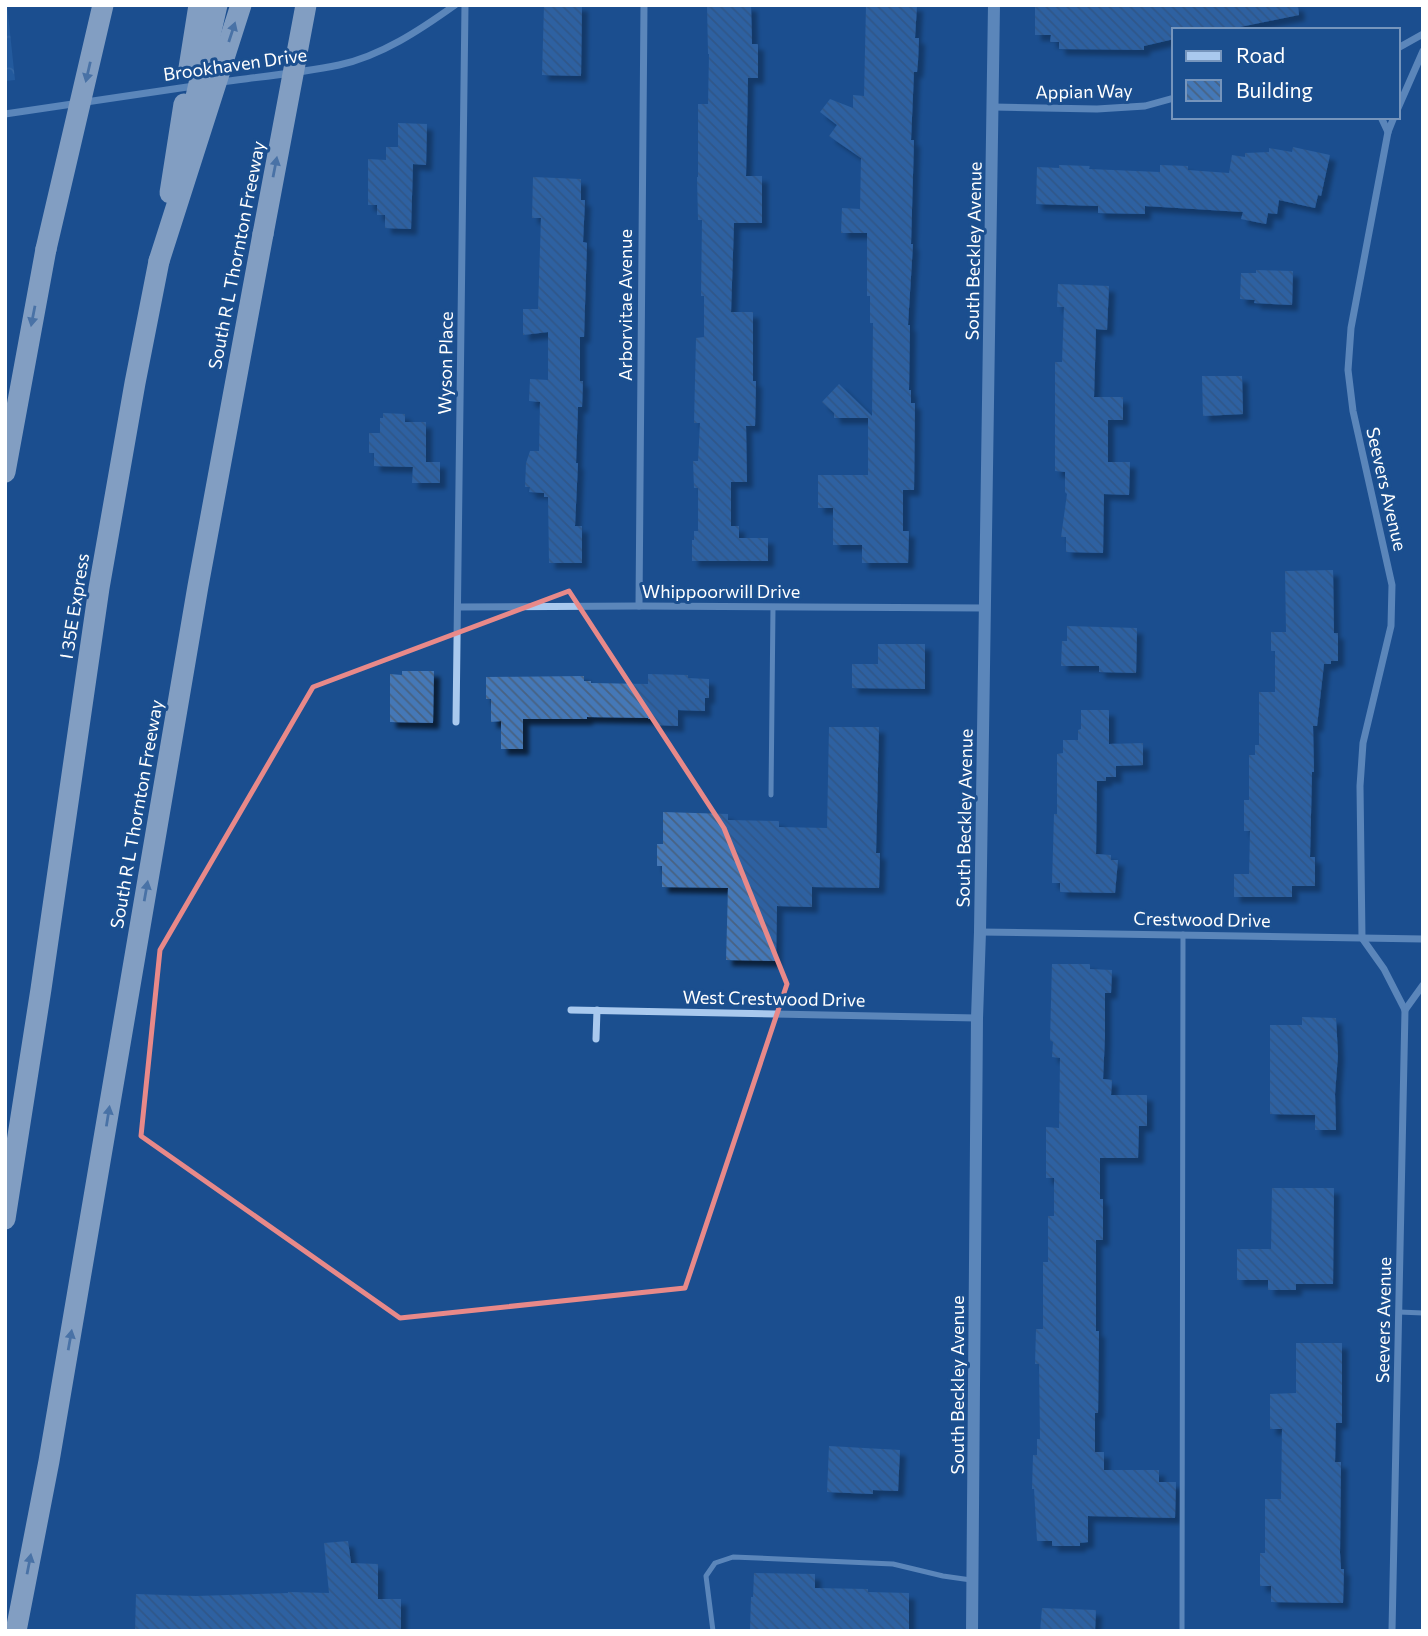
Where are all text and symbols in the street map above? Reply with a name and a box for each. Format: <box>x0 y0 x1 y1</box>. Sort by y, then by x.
one-way arrow <box>227 21 238 42</box>
legend <box>1172 28 1400 119</box>
text: Road <box>1236 42 1285 67</box>
street label: Brookhaven Drive <box>162 43 308 85</box>
one-way arrow <box>82 61 93 83</box>
text: Building <box>1236 77 1313 102</box>
street label: Appian Way <box>1035 79 1133 103</box>
street label: South R L Thornton Freeway <box>203 139 269 371</box>
one-way arrow <box>270 156 281 178</box>
street label: South Beckley Avenue <box>960 161 986 341</box>
street label: Arborvitae Avenue <box>614 229 636 381</box>
one-way arrow <box>28 305 39 327</box>
street label: Wyson Place <box>433 311 457 415</box>
street label: Seevers Avenue <box>1362 425 1412 553</box>
street label: I 35E Express <box>55 552 93 660</box>
street label: Whippoorwill Drive <box>642 580 800 602</box>
street label: South R L Thornton Freeway <box>105 698 167 930</box>
street label: South Beckley Avenue <box>951 728 977 908</box>
one-way arrow <box>141 880 152 902</box>
street label: Crestwood Drive <box>1133 907 1271 931</box>
street label: West Crestwood Drive <box>682 985 866 1011</box>
one-way arrow <box>103 1105 114 1127</box>
street label: Seevers Avenue <box>1371 1257 1395 1383</box>
street label: South Beckley Avenue <box>946 1296 968 1474</box>
one-way arrow <box>65 1329 76 1351</box>
one-way arrow <box>24 1553 35 1575</box>

